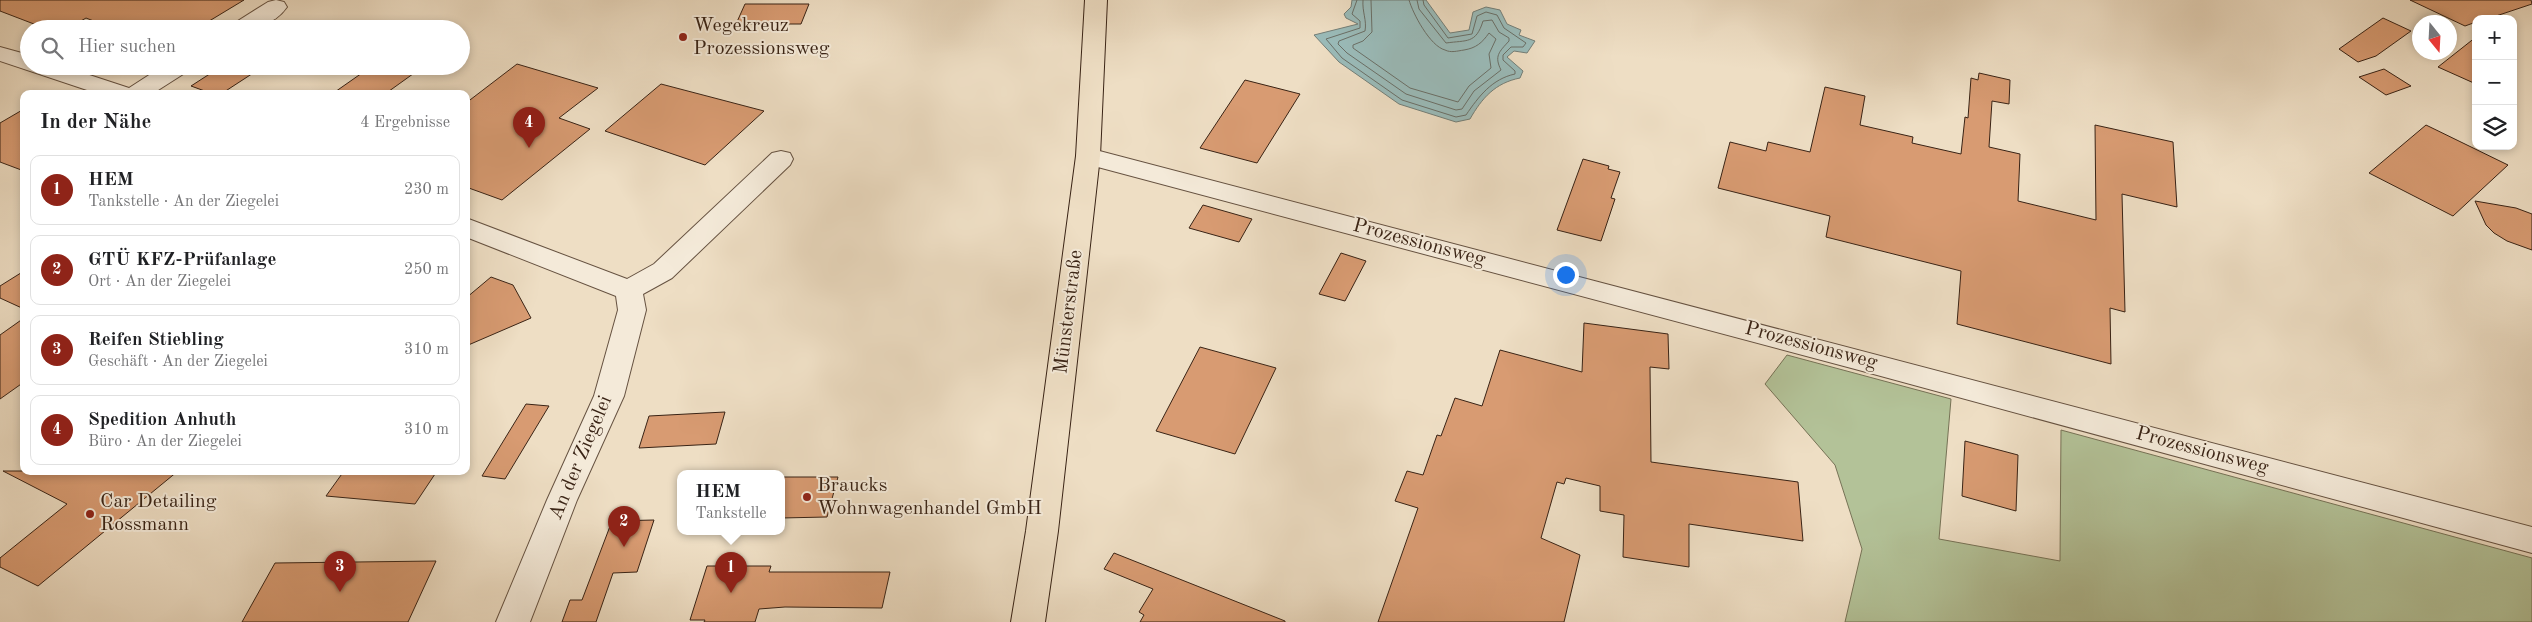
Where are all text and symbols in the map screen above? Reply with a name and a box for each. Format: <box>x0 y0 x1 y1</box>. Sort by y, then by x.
north arrow <box>2412 15 2457 60</box>
map controls <box>2472 15 2517 150</box>
button: + <box>2472 15 2517 60</box>
place label: Wegekreuz Prozessionsweg <box>693 16 830 59</box>
search box <box>20 20 470 75</box>
marker: Wegekreuz Prozessionsweg <box>677 31 689 43</box>
icon: search <box>38 34 66 62</box>
text: Hier suchen <box>78 38 176 57</box>
button: − <box>2472 60 2517 105</box>
button: layers <box>2472 105 2517 150</box>
pin: 4 <box>513 107 545 148</box>
text: In der Nähe <box>40 112 151 133</box>
text: 4 Ergebnisse <box>360 115 450 131</box>
text: HEM <box>88 171 134 190</box>
text: 1 <box>52 182 62 198</box>
text: 230 m <box>404 182 449 198</box>
text: Tankstelle · An der Ziegelei <box>88 194 279 210</box>
street label: Prozessionsweg <box>1351 216 1488 270</box>
street label: Münsterstraße <box>1051 249 1087 375</box>
text: GTÜ KFZ-Prüfanlage <box>88 251 276 270</box>
text: 2 <box>52 262 62 278</box>
text: 250 m <box>404 262 449 278</box>
your location <box>1553 262 1579 288</box>
text: Ort · An der Ziegelei <box>88 274 231 290</box>
street label: Prozessionsweg <box>1743 319 1880 373</box>
text: Reifen Stiebling <box>88 331 224 350</box>
text: 3 <box>52 342 62 358</box>
text: 310 m <box>404 342 449 358</box>
text: Geschäft · An der Ziegelei <box>88 354 268 370</box>
street label: An der Ziegelei <box>546 393 616 523</box>
text: Spedition Anhuth <box>88 411 236 430</box>
text: 4 <box>52 422 62 438</box>
text: 310 m <box>404 422 449 438</box>
street label: Prozessionsweg <box>2134 424 2271 478</box>
text: Büro · An der Ziegelei <box>88 434 242 450</box>
popup <box>677 470 785 535</box>
place label: Braucks Wohnwagenhandel GmbH <box>817 476 1042 519</box>
text: HEM <box>695 483 741 502</box>
marker: Braucks Wohnwagenhandel GmbH <box>801 491 813 503</box>
place label: Car Detailing Rossmann <box>100 492 217 535</box>
pin: 2 <box>608 506 640 547</box>
text: Tankstelle <box>695 506 767 522</box>
marker: Car Detailing Rossmann <box>84 508 96 520</box>
pin: 3 <box>324 551 356 592</box>
pin: 1 <box>715 552 747 593</box>

